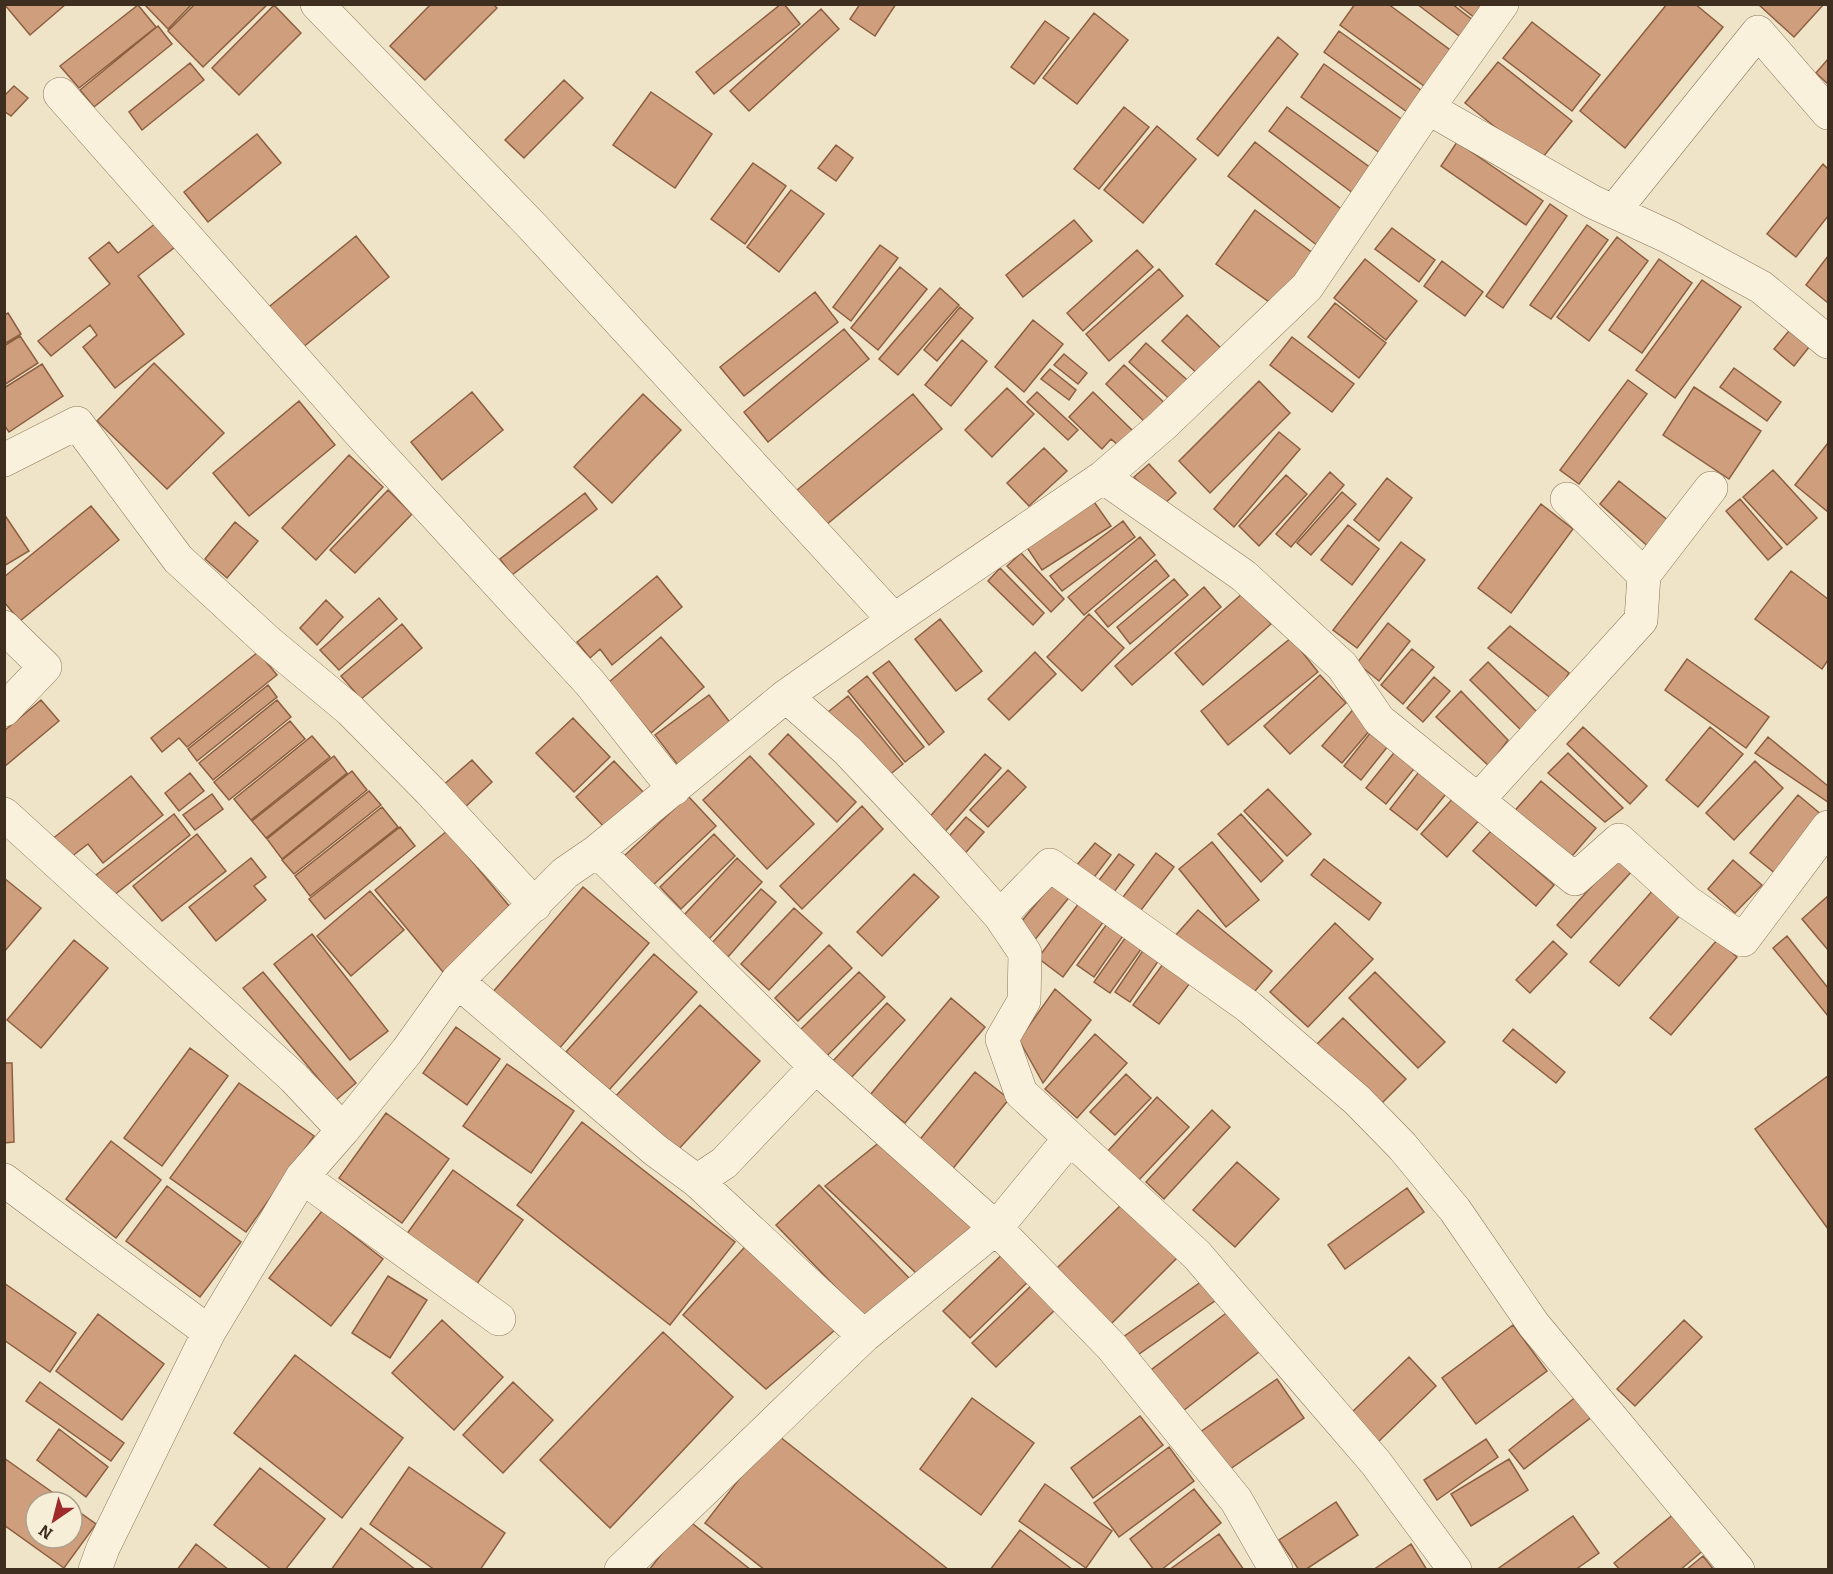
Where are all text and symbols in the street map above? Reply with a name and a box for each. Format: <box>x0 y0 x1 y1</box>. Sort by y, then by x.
north arrow <box>24 1490 84 1550</box>
text: N <box>35 1521 56 1543</box>

